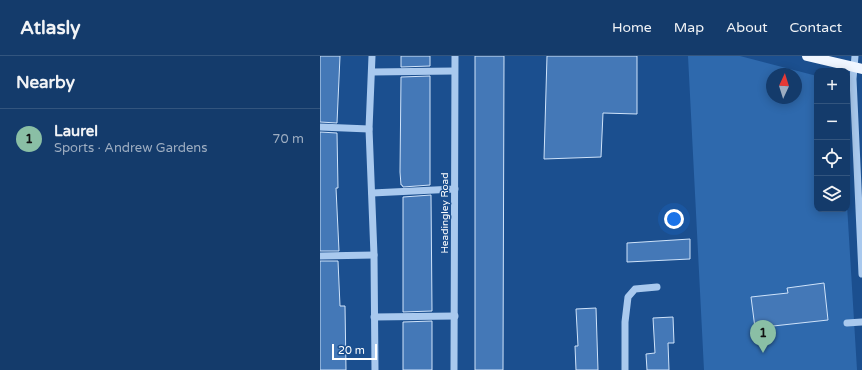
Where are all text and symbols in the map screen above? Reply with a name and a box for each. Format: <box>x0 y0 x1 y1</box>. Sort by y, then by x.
text: Atlasly <box>20 17 80 39</box>
text: Home <box>612 19 652 36</box>
text: Map <box>674 19 704 36</box>
text: About <box>726 19 768 36</box>
text: Contact <box>790 19 842 36</box>
north arrow <box>766 68 802 104</box>
map controls <box>814 68 850 212</box>
button: + <box>814 68 850 104</box>
text: Nearby <box>16 72 75 93</box>
button: − <box>814 104 850 140</box>
text: Laurel <box>54 122 98 140</box>
text: 1 <box>25 131 33 147</box>
text: 70 m <box>272 131 304 147</box>
text: Sports · Andrew Gardens <box>54 140 207 156</box>
button: locate <box>814 140 850 176</box>
street label: Headingley Road <box>439 172 451 254</box>
button: layers <box>814 176 850 212</box>
your location <box>664 209 684 229</box>
pin: 1 <box>750 320 776 353</box>
scale bar <box>332 342 377 361</box>
text: 20 m <box>338 344 365 357</box>

